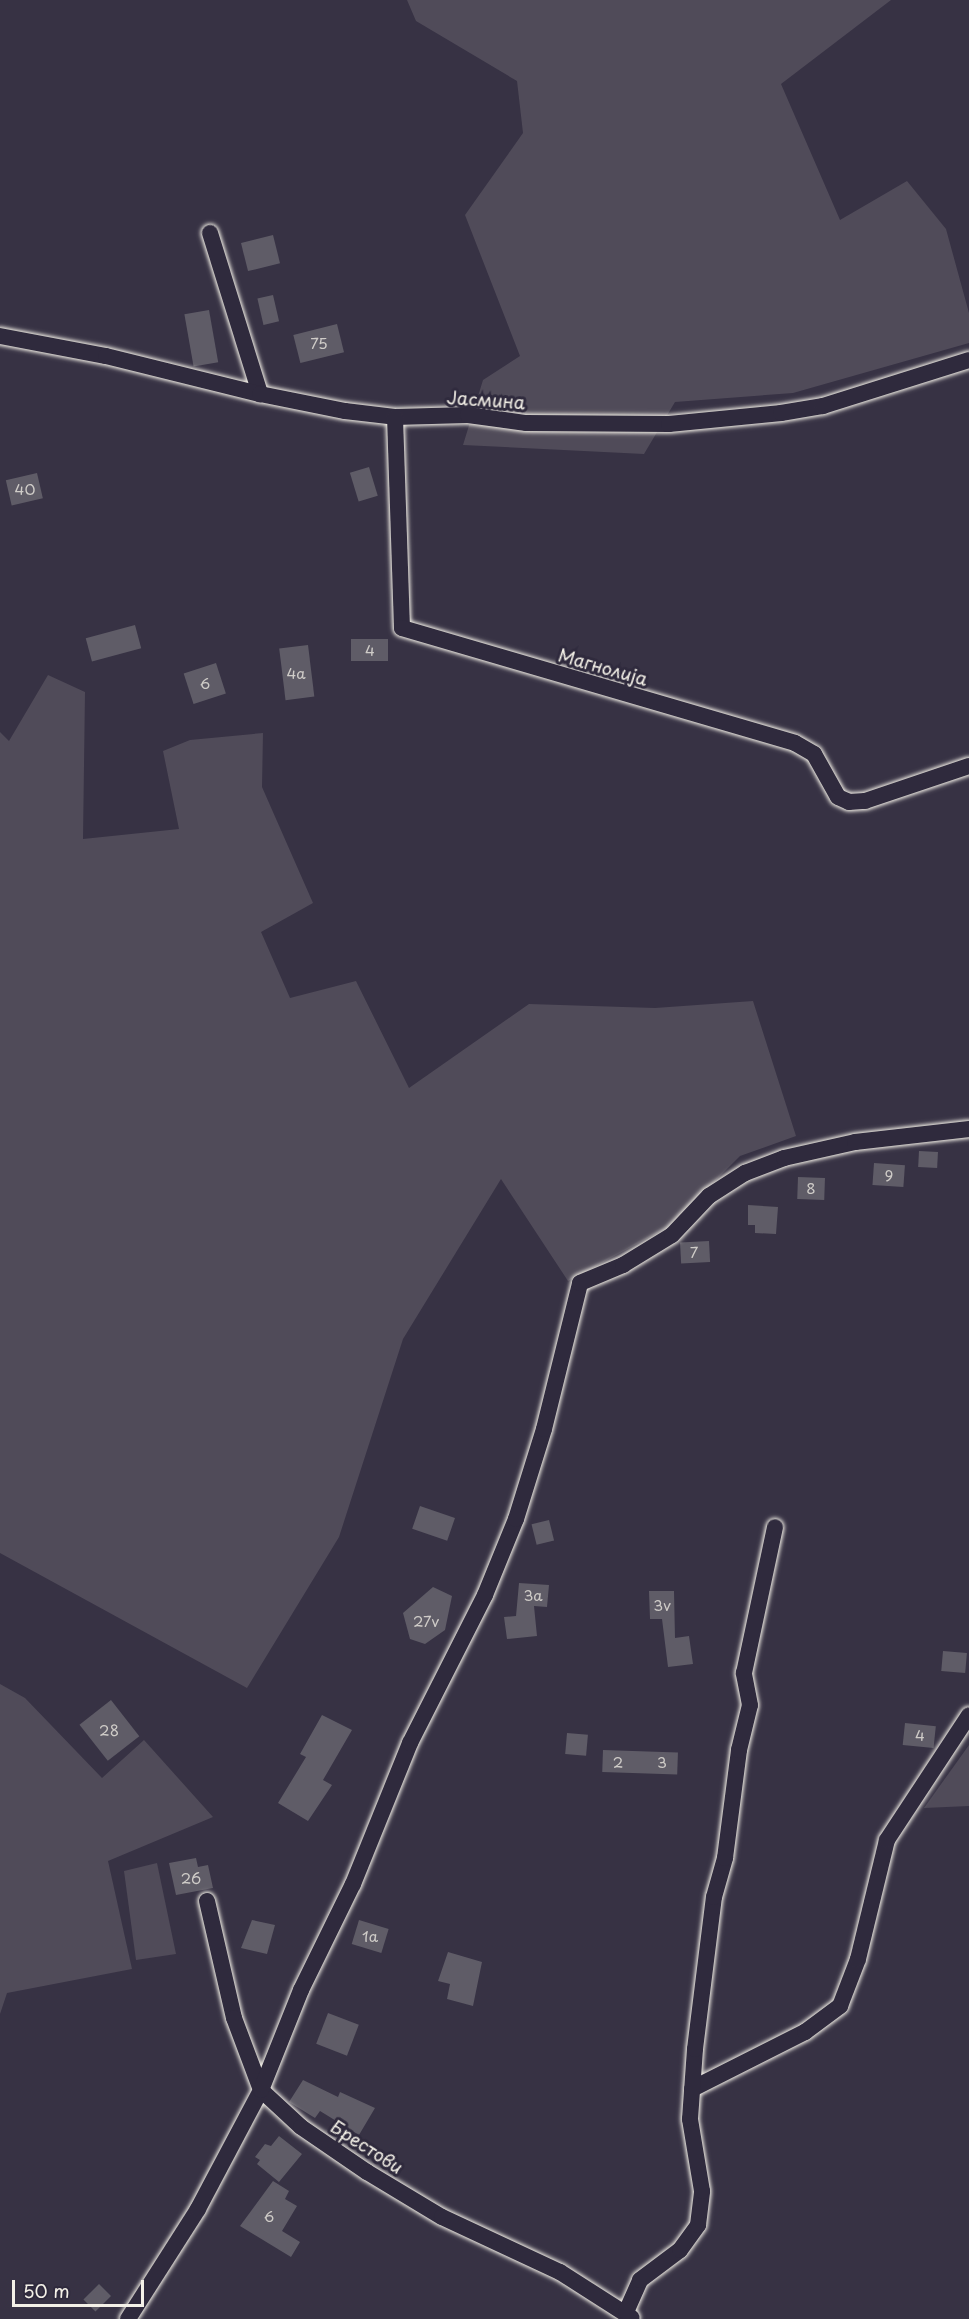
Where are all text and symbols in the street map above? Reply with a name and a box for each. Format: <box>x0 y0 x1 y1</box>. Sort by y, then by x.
house number: 75 <box>310 334 328 352</box>
street label: Јасмина <box>446 386 526 414</box>
house number: 40 <box>15 480 35 498</box>
house number: 4 <box>365 641 375 659</box>
street label: Магнолија <box>556 644 650 690</box>
house number: 4a <box>286 664 306 682</box>
house number: 6 <box>200 674 210 692</box>
house number: 9 <box>885 1166 893 1184</box>
house number: 8 <box>806 1179 816 1197</box>
house number: 7 <box>690 1243 698 1261</box>
house number: 3a <box>523 1586 543 1604</box>
house number: 3v <box>653 1596 671 1614</box>
house number: 27v <box>413 1612 439 1630</box>
house number: 28 <box>99 1721 119 1739</box>
house number: 4 <box>915 1726 925 1744</box>
house number: 2 <box>613 1753 623 1771</box>
house number: 3 <box>657 1753 667 1771</box>
house number: 26 <box>181 1869 201 1887</box>
house number: 1a <box>362 1927 378 1945</box>
street label: Брестови <box>327 2116 407 2178</box>
house number: 6 <box>264 2207 274 2225</box>
scale bar <box>15 2268 147 2306</box>
text: 50 m <box>23 2277 70 2304</box>

